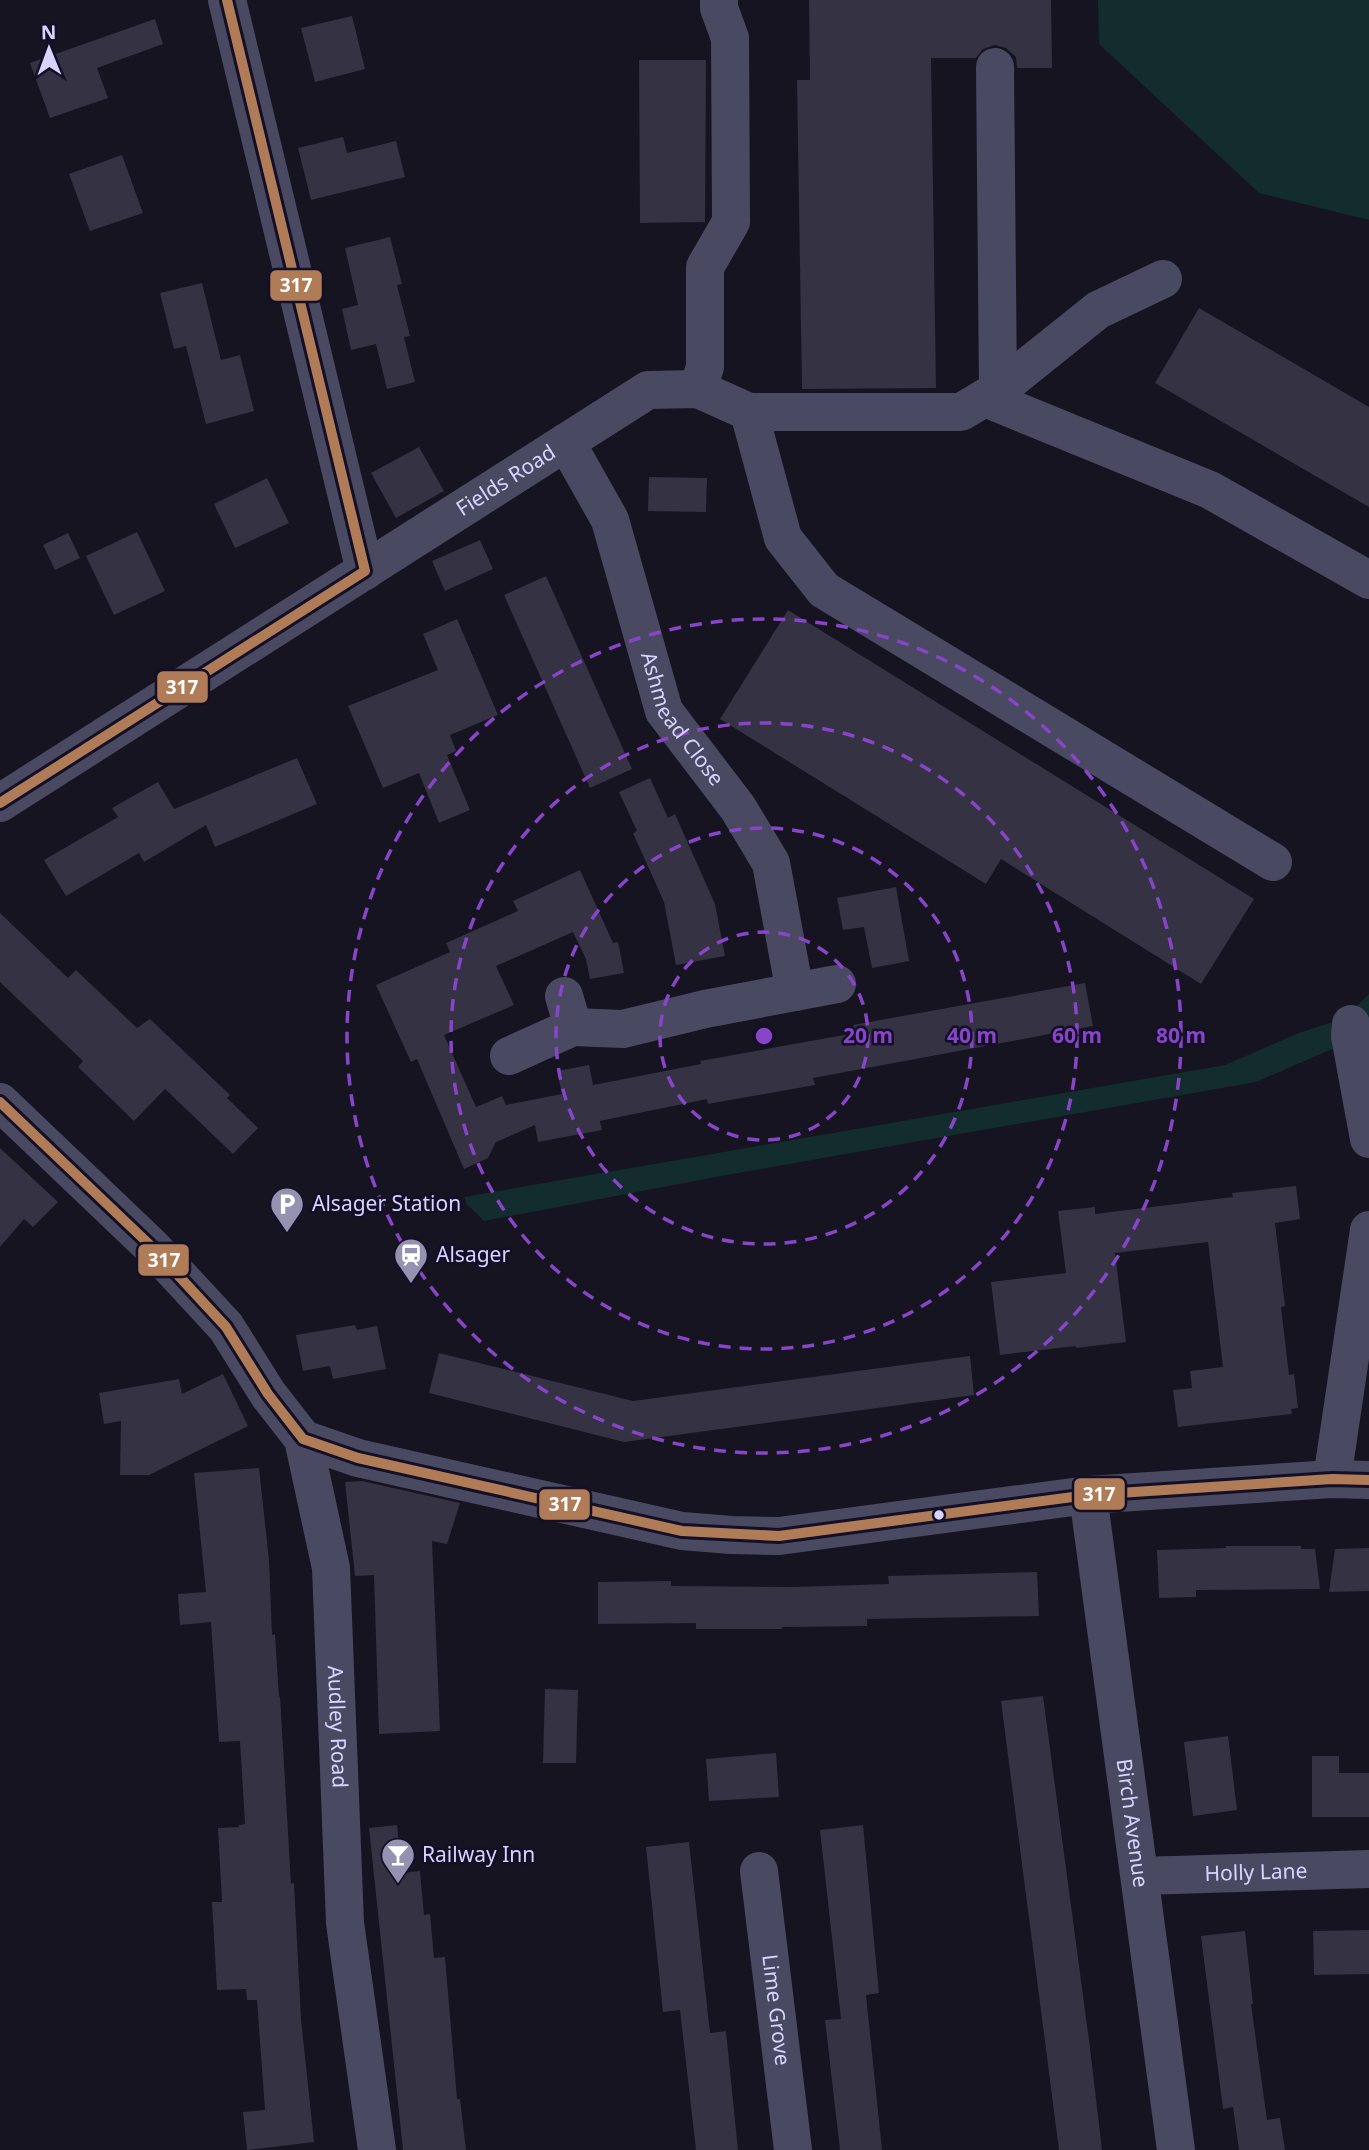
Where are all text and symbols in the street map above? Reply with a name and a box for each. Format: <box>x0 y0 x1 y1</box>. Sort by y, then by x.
north arrow <box>14 14 84 84</box>
text: N <box>41 19 57 45</box>
line badge: 317 <box>269 269 323 302</box>
text: 317 <box>280 272 312 298</box>
street label: Fields Road <box>450 438 560 522</box>
street label: Ashmead Close <box>635 648 731 791</box>
line badge: 317 <box>156 670 209 704</box>
text: 317 <box>166 674 198 700</box>
text: 20 m <box>843 1021 893 1049</box>
text: 40 m <box>947 1021 997 1049</box>
text: 60 m <box>1052 1021 1102 1049</box>
text: 80 m <box>1156 1021 1206 1049</box>
centre of rings <box>752 1024 776 1048</box>
parking icon: Alsager Station <box>268 1185 306 1234</box>
place label: Alsager Station <box>312 1189 461 1217</box>
station icon: Alsager <box>392 1236 430 1285</box>
place label: Alsager <box>436 1240 510 1268</box>
line badge: 317 <box>137 1243 190 1277</box>
text: 317 <box>148 1247 180 1273</box>
line badge: 317 <box>1073 1477 1126 1511</box>
text: 317 <box>1083 1481 1115 1507</box>
line badge: 317 <box>538 1488 591 1521</box>
text: 317 <box>549 1491 581 1517</box>
unlabelled marker <box>932 1508 946 1522</box>
street label: Audley Road <box>322 1665 355 1789</box>
street label: Birch Avenue <box>1111 1757 1156 1889</box>
bar icon: Railway Inn <box>379 1836 417 1885</box>
place label: Railway Inn <box>422 1840 535 1868</box>
street label: Holly Lane <box>1204 1856 1308 1887</box>
street label: Lime Grove <box>756 1953 798 2067</box>

